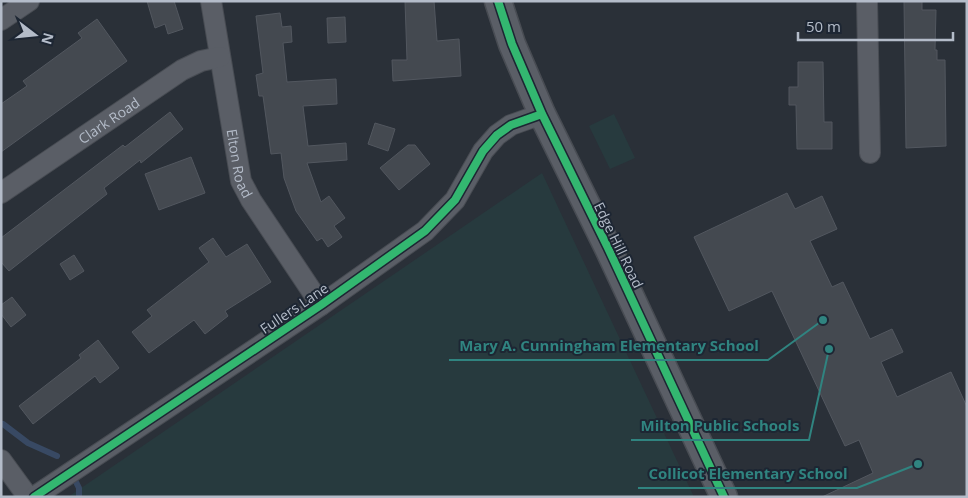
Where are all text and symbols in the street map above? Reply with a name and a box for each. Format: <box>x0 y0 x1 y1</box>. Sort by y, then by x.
north arrow <box>10 10 60 60</box>
scale bar <box>798 10 953 42</box>
text: 50 m <box>806 16 841 36</box>
text: N <box>37 31 59 47</box>
street label: Clark Road <box>74 92 143 148</box>
street label: Elton Road <box>223 127 258 201</box>
street label: Edge Hill Road <box>590 199 648 291</box>
street label: Fullers Lane <box>256 278 332 338</box>
callout: Mary A. Cunningham Elementary School <box>449 330 768 360</box>
text: Mary A. Cunningham Elementary School <box>459 335 759 355</box>
callout: Milton Public Schools <box>631 410 809 440</box>
text: Milton Public Schools <box>641 415 799 435</box>
callout: Collicot Elementary School <box>638 458 857 488</box>
text: Collicot Elementary School <box>648 463 848 483</box>

